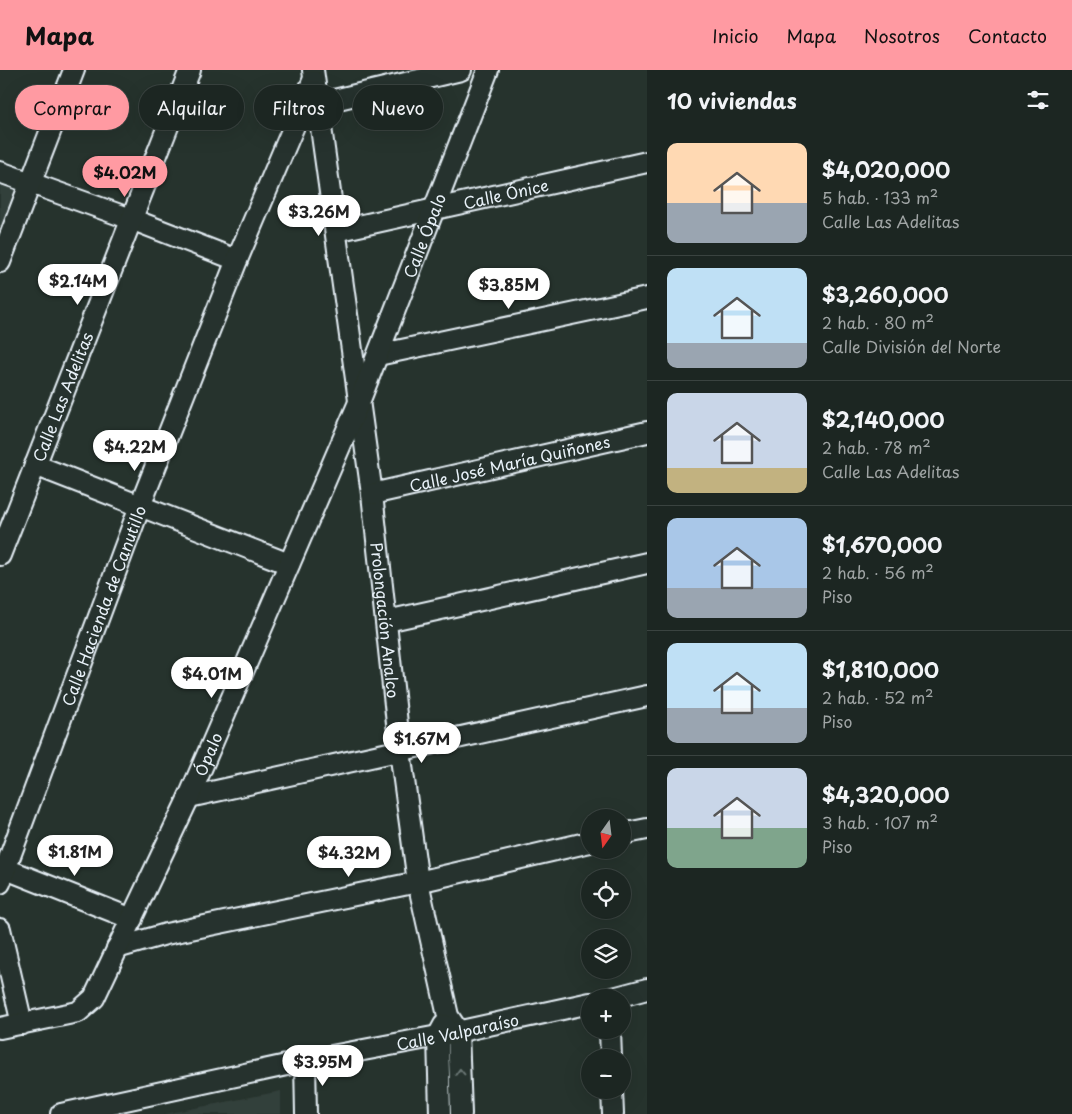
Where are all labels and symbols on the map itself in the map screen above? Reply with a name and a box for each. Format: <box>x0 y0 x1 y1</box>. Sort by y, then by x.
pin: $4.02M <box>84 156 166 198</box>
street label: Calle Ónice <box>461 172 551 214</box>
street label: Calle Ópalo <box>397 189 451 281</box>
pin: $3.26M <box>278 194 360 237</box>
pin: $2.14M <box>37 264 119 306</box>
pin: $3.85M <box>468 268 550 310</box>
street label: Calle Las Adelitas <box>26 328 98 465</box>
street label: Calle José María Quiñones <box>407 429 612 497</box>
pin: $4.22M <box>94 430 176 472</box>
street label: Calle Hacienda de Canutillo <box>55 502 151 709</box>
street label: Prolongación Analco <box>365 541 406 699</box>
pin: $4.01M <box>171 656 253 699</box>
pin: $1.67M <box>381 722 463 764</box>
street label: Ópalo <box>188 728 228 780</box>
north arrow <box>581 809 631 859</box>
pin: $1.81M <box>34 834 116 877</box>
pin: $4.32M <box>308 836 390 878</box>
street label: Calle Valparaíso <box>394 1007 521 1056</box>
pin: $3.95M <box>282 1044 364 1087</box>
one-way arrow <box>455 1068 465 1076</box>

